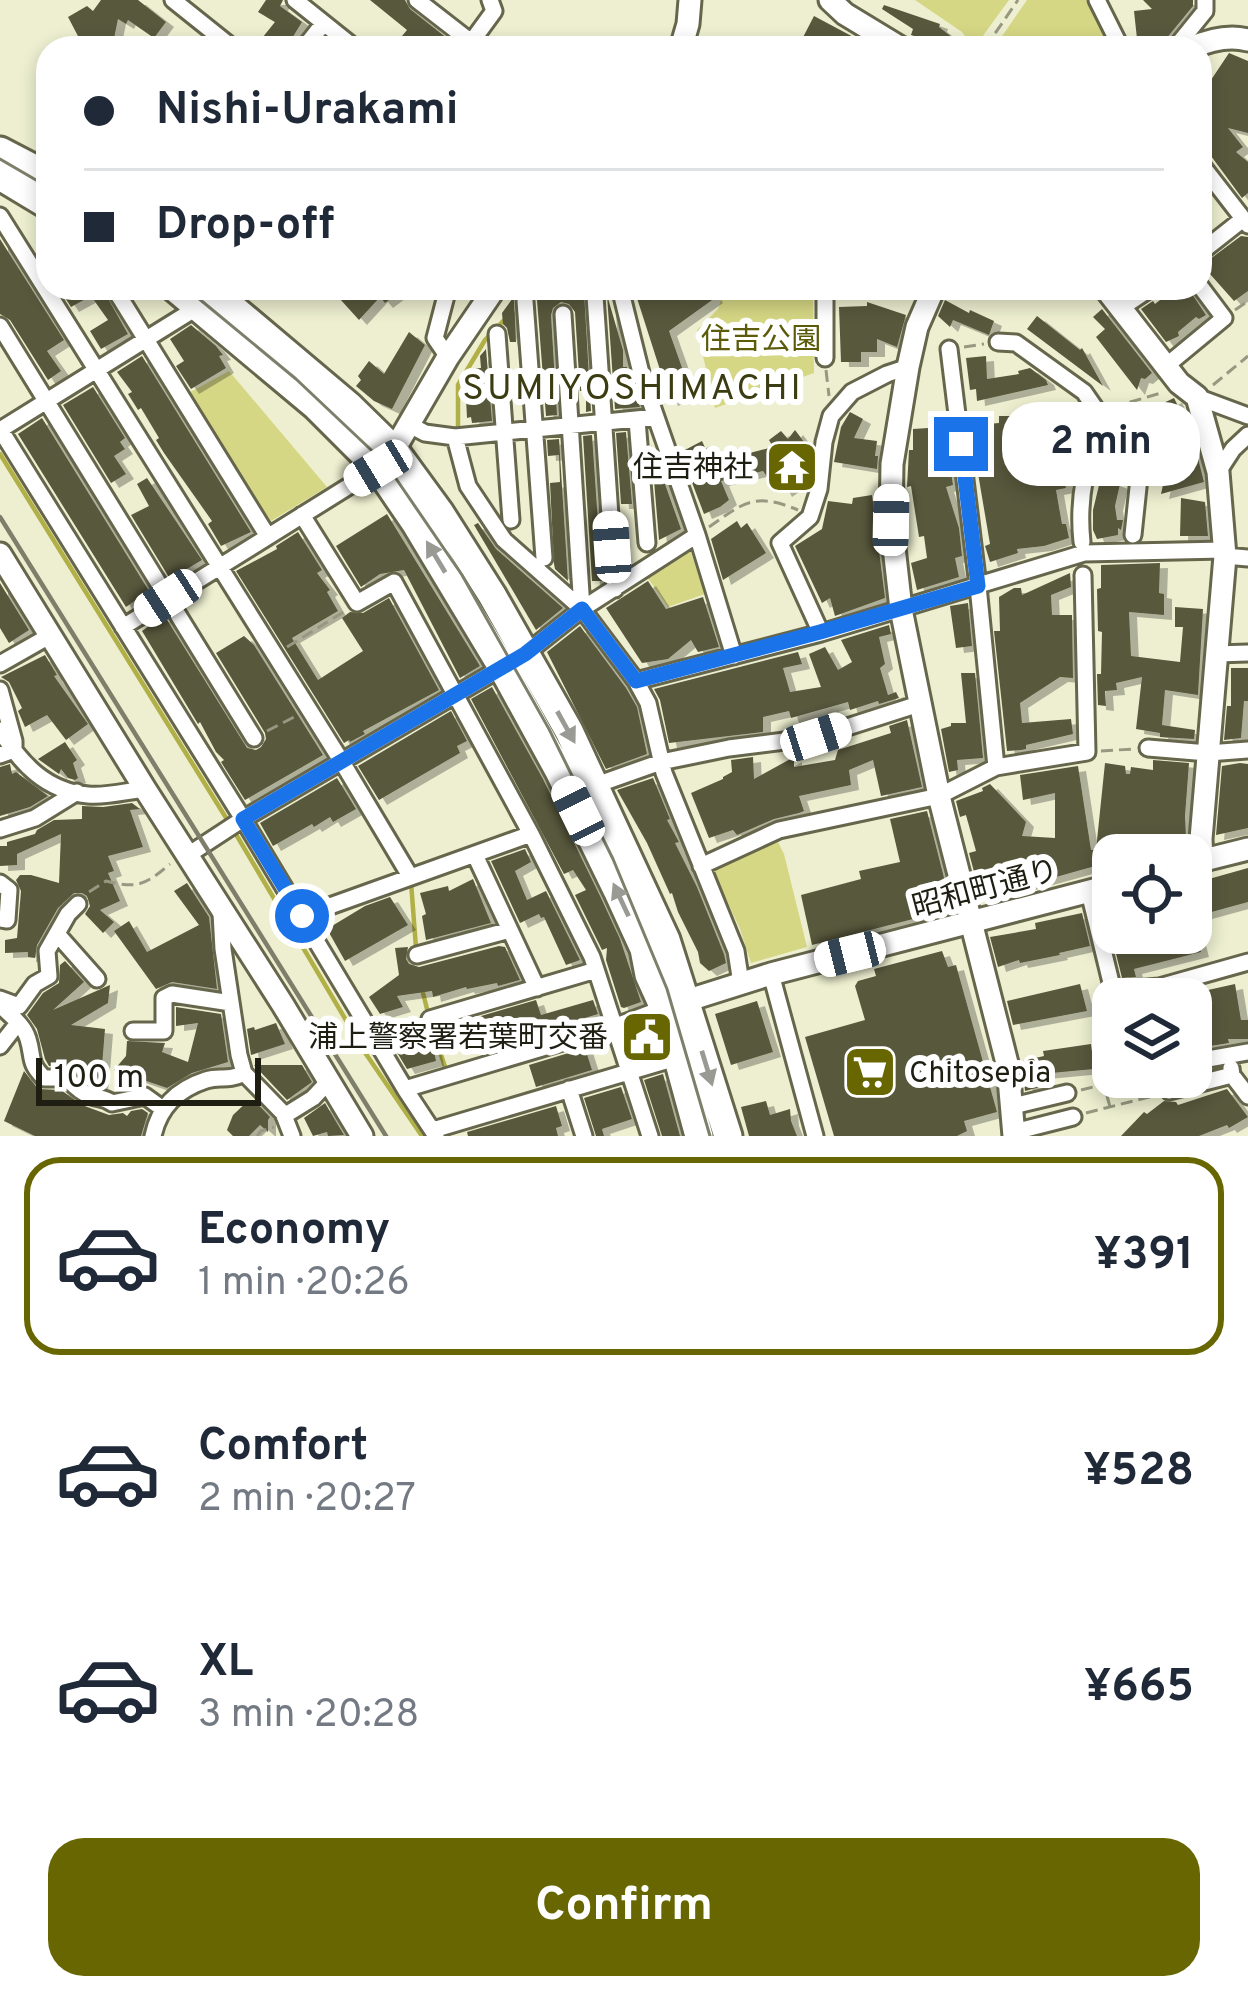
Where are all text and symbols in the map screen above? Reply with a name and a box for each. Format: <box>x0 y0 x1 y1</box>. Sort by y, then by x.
text: Nishi-Urakami <box>156 83 459 140</box>
text: Drop-off <box>156 198 335 255</box>
park label: 住吉公園 <box>701 323 821 360</box>
district label: SUMIYOSHIMACHI <box>462 367 804 413</box>
callout: 2 min <box>1003 402 1201 486</box>
route end <box>934 417 988 471</box>
text: 2 min <box>1050 419 1152 468</box>
car <box>338 434 418 502</box>
temple icon: 住吉神社 <box>764 439 820 495</box>
place label: 住吉神社 <box>633 451 753 488</box>
car <box>872 484 910 556</box>
car <box>592 510 632 584</box>
one-way arrow <box>426 540 447 574</box>
car <box>128 563 208 633</box>
car <box>776 709 856 765</box>
one-way arrow <box>555 710 576 745</box>
car <box>546 771 610 851</box>
map controls <box>1092 834 1212 1098</box>
button: locate <box>1092 834 1212 954</box>
street label: 昭和町通り <box>908 853 1063 928</box>
one-way arrow <box>611 882 631 917</box>
route start <box>275 889 329 943</box>
car <box>811 928 889 980</box>
button: layers <box>1092 978 1212 1098</box>
public building icon: 浦上警察署若葉町交番 <box>619 1009 675 1065</box>
place label: 浦上警察署若葉町交番 <box>308 1021 608 1058</box>
supermarket icon: Chitosepia <box>842 1044 898 1100</box>
one-way arrow <box>698 1050 717 1087</box>
scale bar <box>36 1052 261 1105</box>
place label: Chitosepia <box>909 1056 1051 1093</box>
text: 100 m <box>54 1058 144 1100</box>
icon: car <box>54 1202 162 1310</box>
text: Economy <box>198 1203 390 1260</box>
text: ¥391 <box>1094 1228 1194 1285</box>
text: 1 min · 20:26 <box>198 1260 410 1309</box>
icon: car <box>54 1418 162 1526</box>
text: Comfort <box>198 1419 368 1476</box>
text: ¥528 <box>1083 1444 1194 1501</box>
text: 2 min · 20:27 <box>198 1476 416 1525</box>
icon: car <box>54 1634 162 1742</box>
text: XL <box>198 1635 253 1692</box>
text: ¥665 <box>1084 1660 1194 1717</box>
text: 3 min · 20:28 <box>198 1692 419 1741</box>
button: Confirm <box>48 1838 1200 1976</box>

